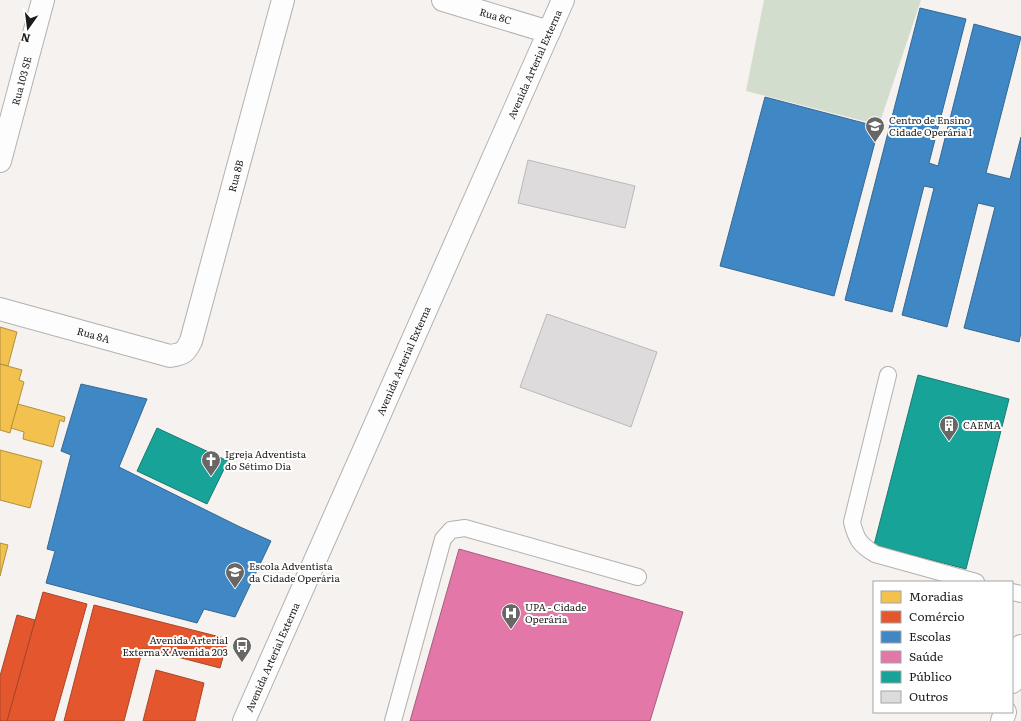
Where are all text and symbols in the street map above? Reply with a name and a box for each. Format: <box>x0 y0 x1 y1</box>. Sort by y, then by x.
street label: Rua 8C <box>478 3 514 27</box>
street label: Avenida Arterial Externa <box>503 7 565 121</box>
north arrow <box>8 8 48 48</box>
text: N <box>19 30 32 48</box>
street label: Rua 103 SE <box>7 55 35 107</box>
place label: Centro de Ensino Cidade Operária I <box>889 112 972 139</box>
school or university icon: Centro de Ensino Cidade Operária I <box>864 115 886 143</box>
street label: Rua 8B <box>224 158 247 193</box>
street label: Avenida Arterial Externa <box>372 303 434 418</box>
street label: Rua 8A <box>76 323 112 346</box>
building icon: CAEMA <box>938 414 960 442</box>
place label: CAEMA <box>963 417 1002 432</box>
place label: Igreja Adventista do Sétimo Dia <box>225 446 307 473</box>
church icon: Igreja Adventista do Sétimo Dia <box>200 449 222 477</box>
place label: Escola Adventista da Cidade Operária <box>249 558 340 585</box>
school or university icon: Escola Adventista da Cidade Operária <box>224 561 246 589</box>
legend <box>873 581 1013 713</box>
text: Moradias <box>909 587 963 605</box>
street label: Avenida Arterial Externa <box>241 599 303 714</box>
place label: UPA - Cidade Operária <box>525 599 586 626</box>
hospital icon: UPA - Cidade Operária <box>500 602 522 630</box>
text: Comércio <box>909 607 965 625</box>
text: Escolas <box>909 627 951 645</box>
place label: Avenida Arterial Externa X Avenida 203 <box>122 632 229 659</box>
bus stop icon: Avenida Arterial Externa X Avenida 203 <box>231 635 253 663</box>
text: Saúde <box>909 647 943 665</box>
text: Público <box>909 667 952 685</box>
text: Outros <box>909 687 948 705</box>

